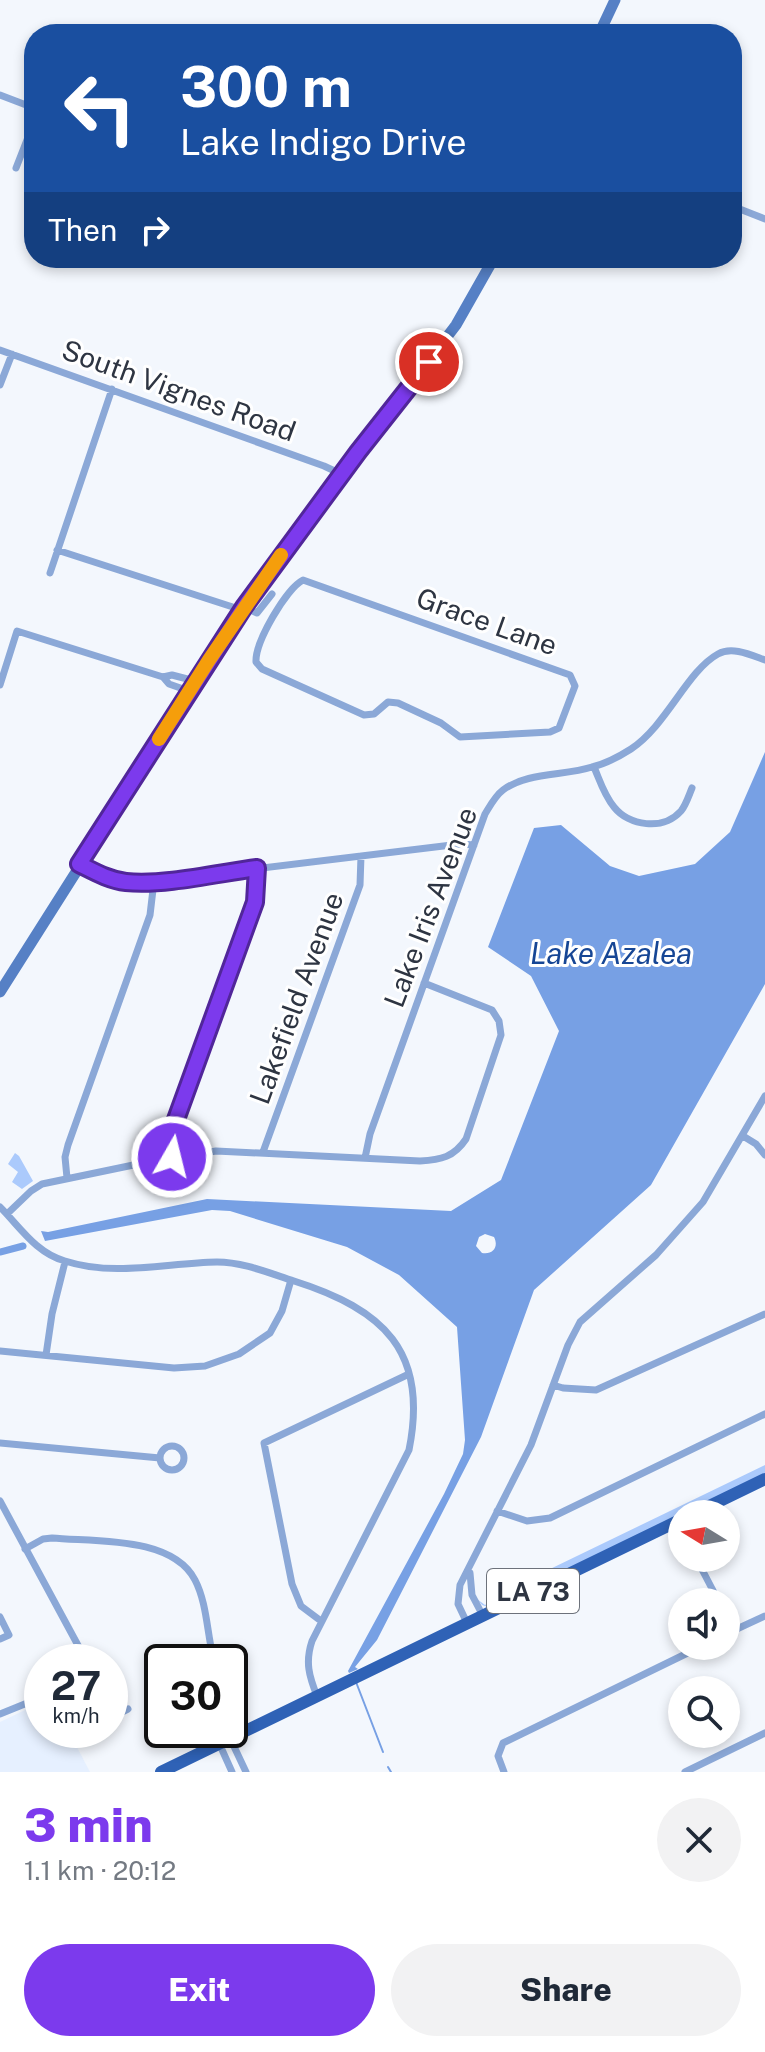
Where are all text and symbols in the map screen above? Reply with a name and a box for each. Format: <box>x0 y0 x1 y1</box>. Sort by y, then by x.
text: 300 m <box>180 54 352 120</box>
icon: left <box>48 56 152 160</box>
text: Lake Indigo Drive <box>180 121 467 163</box>
icon: right <box>133 208 177 252</box>
text: Then <box>48 212 117 248</box>
pin <box>395 328 463 396</box>
street label: South Vignes Road <box>58 332 300 448</box>
icon: arrive <box>407 340 451 384</box>
street label: Grace Lane <box>412 580 562 662</box>
street label: Lake Iris Avenue <box>377 802 483 1012</box>
street label: Lakefield Avenue <box>242 888 350 1108</box>
water label: Lake Azalea <box>530 935 692 971</box>
position arrow <box>130 1115 214 1199</box>
north arrow <box>668 1500 740 1572</box>
map controls <box>668 1500 740 1748</box>
road number: LA 73 <box>487 1569 579 1613</box>
button: sound <box>668 1588 740 1660</box>
speed limit sign: 30 <box>144 1644 248 1748</box>
text: 27 <box>51 1662 101 1709</box>
button: search <box>668 1676 740 1748</box>
text: km/h <box>52 1704 100 1728</box>
text: 3 min <box>24 1796 153 1853</box>
button: close <box>657 1798 741 1882</box>
text: 1.1 km · 20:12 <box>24 1855 176 1886</box>
button: Exit <box>24 1944 375 2036</box>
button: Share <box>391 1944 741 2036</box>

